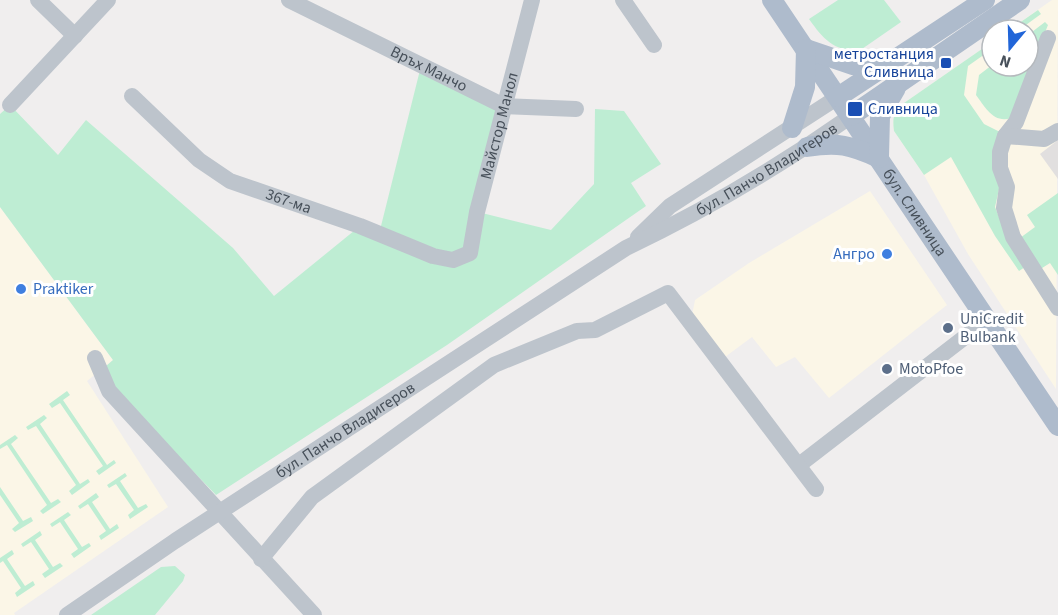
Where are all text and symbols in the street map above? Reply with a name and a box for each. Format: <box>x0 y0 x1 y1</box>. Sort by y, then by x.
north arrow <box>980 18 1040 78</box>
street label: Връх Манчо <box>387 41 471 97</box>
place label: метростанция Сливница <box>834 43 934 83</box>
text: N <box>997 49 1014 73</box>
marker: метростанция Сливница <box>939 56 953 70</box>
street label: Майстор Манол <box>475 70 524 182</box>
place label: Сливница <box>868 98 938 120</box>
marker: Сливница <box>846 100 864 118</box>
street label: бул. Панчо Владигеров <box>692 118 842 221</box>
street label: бул. Сливница <box>877 164 952 261</box>
street label: 367-ма <box>263 183 314 219</box>
place label: Ангро <box>833 243 875 265</box>
marker: Ангро <box>880 247 894 261</box>
place label: Praktiker <box>33 278 94 300</box>
marker: Praktiker <box>14 282 28 296</box>
place label: UniCredit Bulbank <box>960 308 1024 348</box>
marker: UniCredit Bulbank <box>941 321 955 335</box>
place label: MotoPfoe <box>899 358 963 380</box>
marker: MotoPfoe <box>880 362 894 376</box>
street label: бул. Панчо Владигеров <box>271 377 419 484</box>

